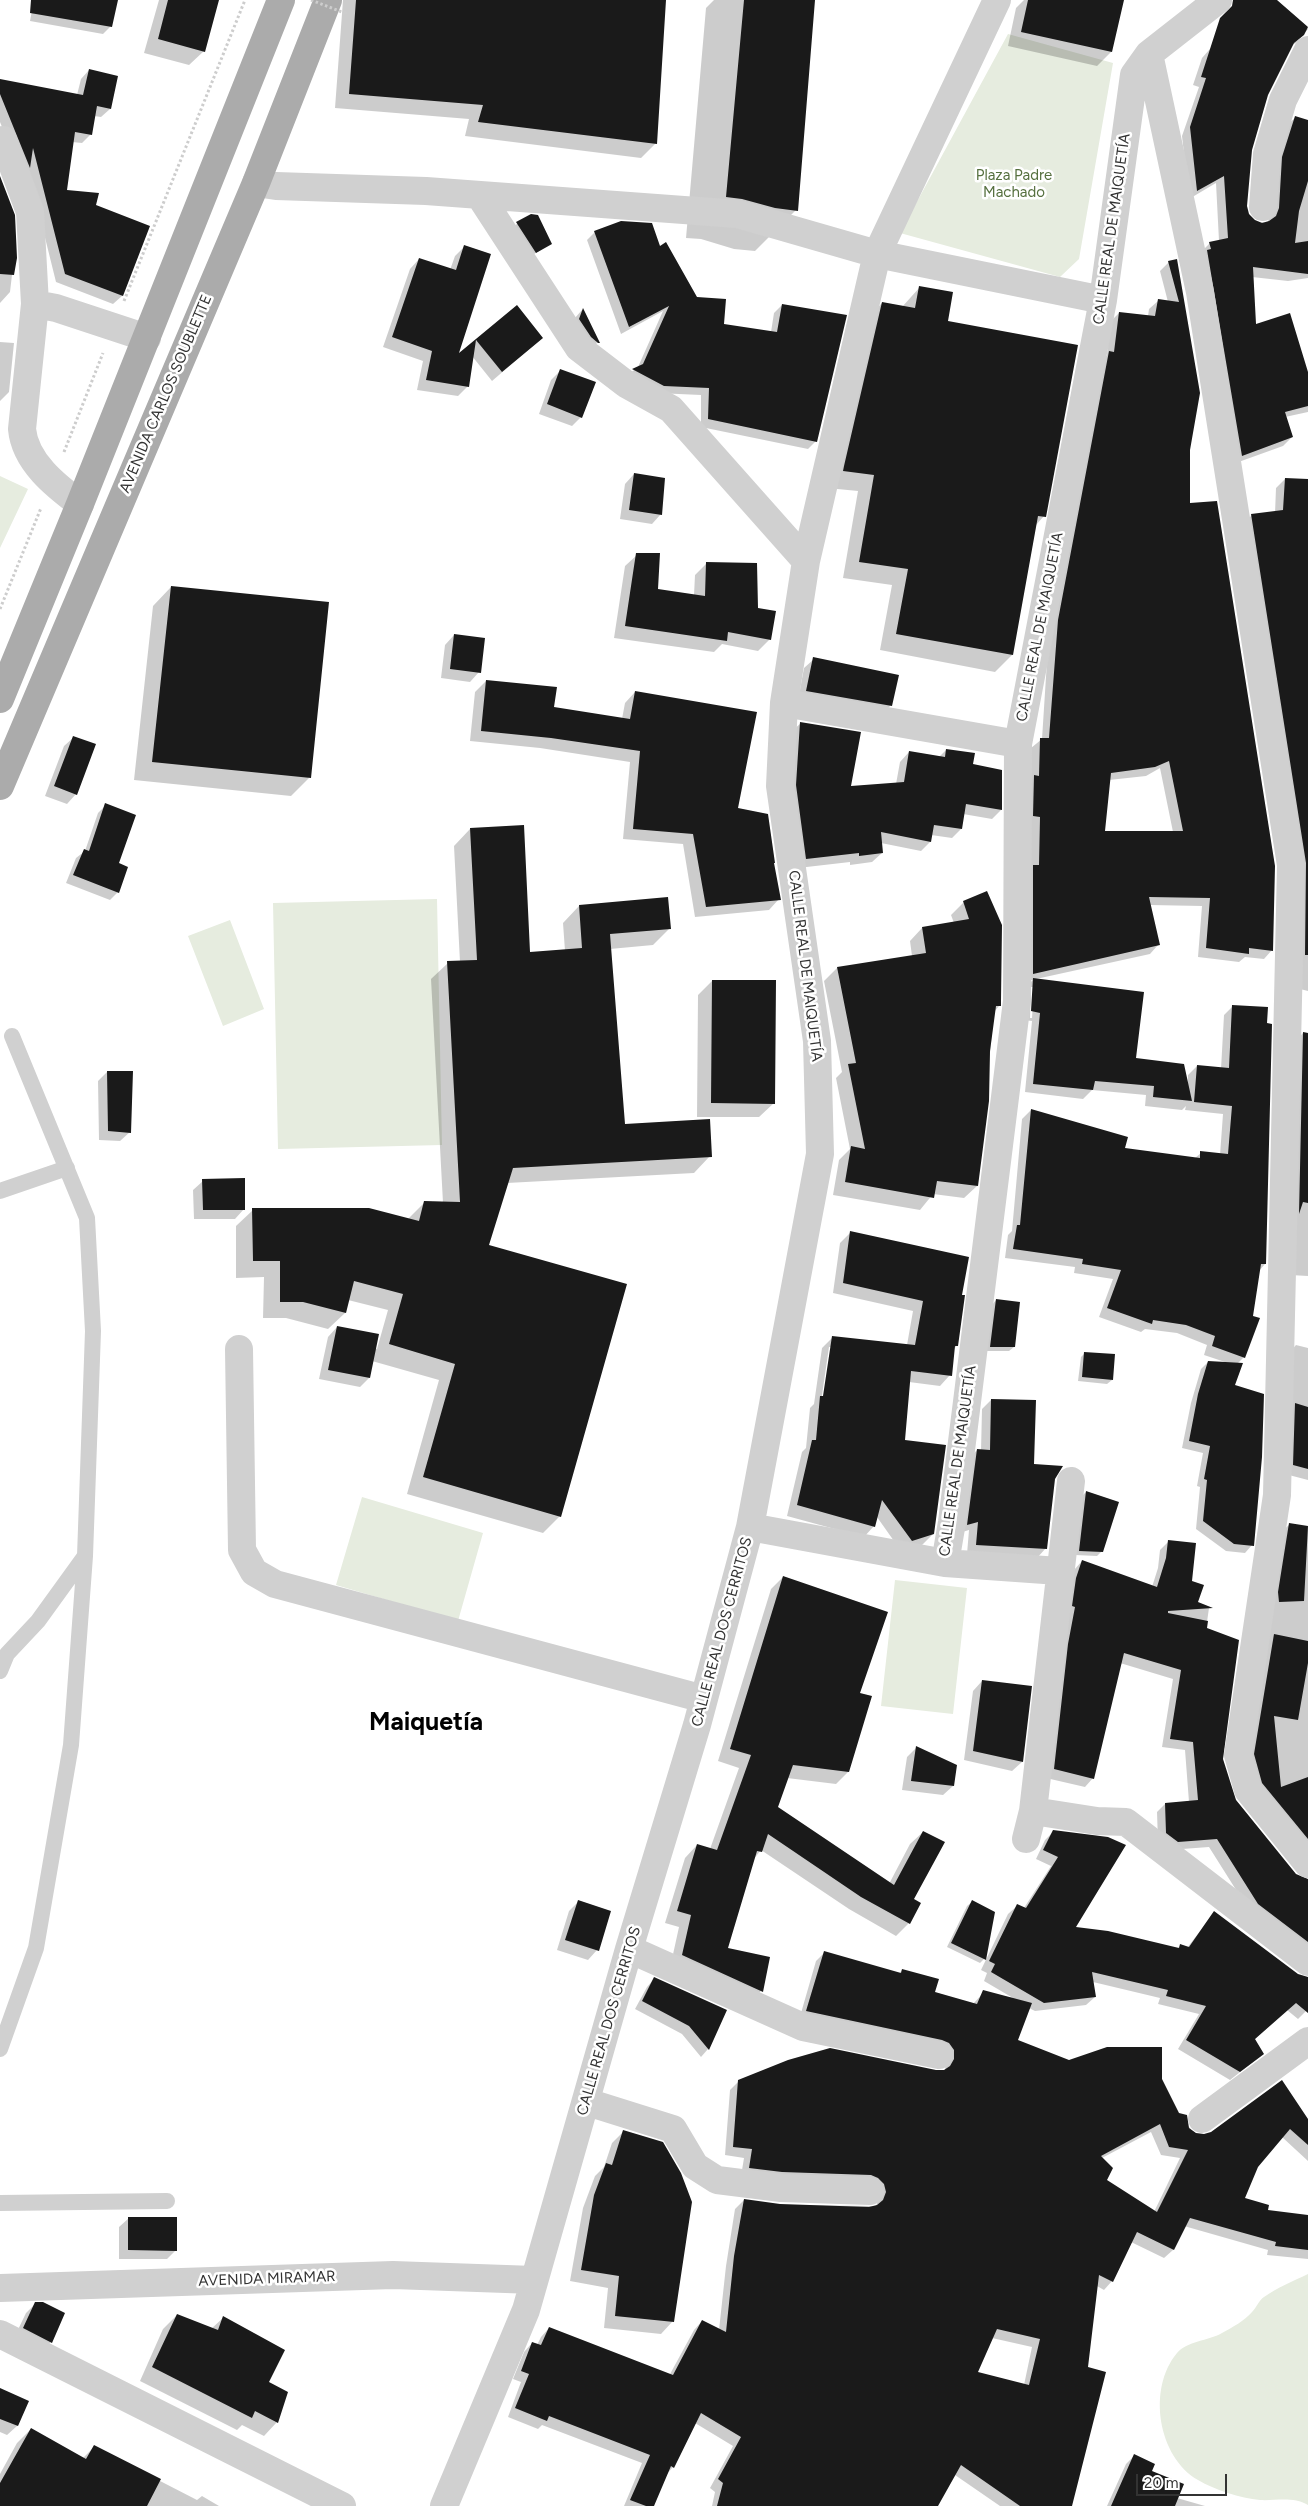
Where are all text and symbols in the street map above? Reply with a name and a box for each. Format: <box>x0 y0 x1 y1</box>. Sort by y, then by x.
street label: CALLE REAL DE MAIQUETÍA <box>1090 132 1134 326</box>
park label: Plaza Padre Machado <box>976 167 1052 202</box>
street label: AVENIDA CARLOS SOUBLETTE <box>116 292 216 496</box>
street label: CALLE REAL DE MAIQUETÍA <box>1013 531 1067 723</box>
street label: CALLE REAL DE MAIQUETÍA <box>784 869 826 1063</box>
street label: CALLE REAL DE MAIQUETÍA <box>936 1364 980 1558</box>
street label: CALLE REAL DOS CERRITOS <box>688 1535 756 1729</box>
district label: Maiquetía <box>369 1708 483 1738</box>
street label: CALLE REAL DOS CERRITOS <box>573 1924 645 2118</box>
street label: AVENIDA MIRAMAR <box>198 2268 336 2290</box>
scale bar <box>1138 2464 1229 2496</box>
text: 20 m <box>1144 2474 1178 2492</box>

